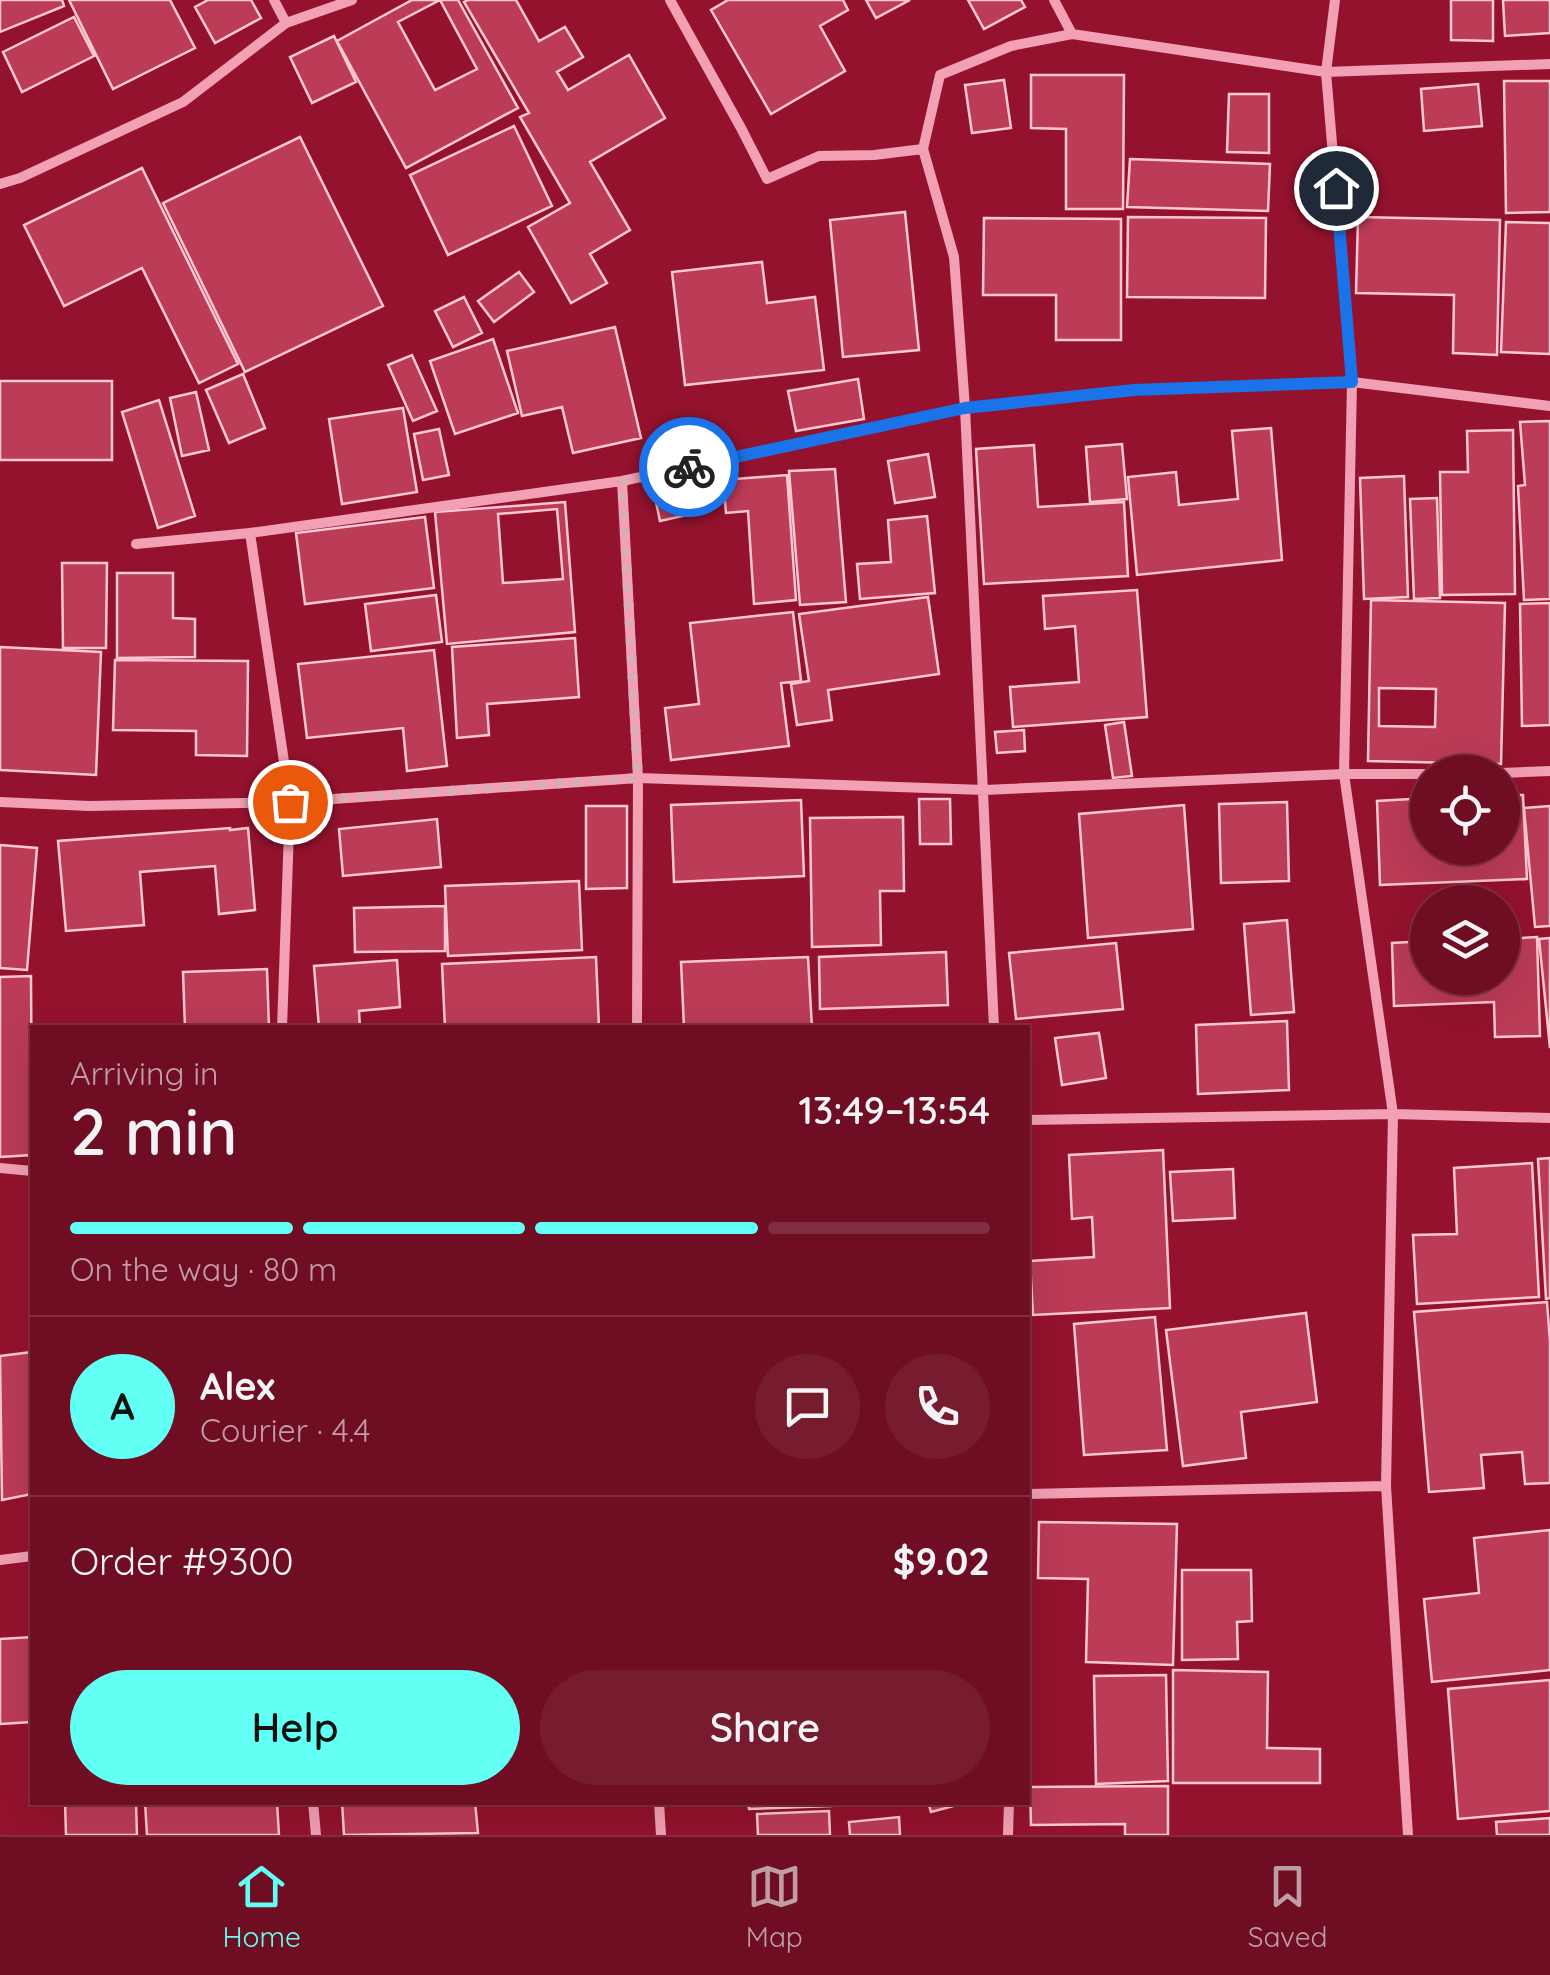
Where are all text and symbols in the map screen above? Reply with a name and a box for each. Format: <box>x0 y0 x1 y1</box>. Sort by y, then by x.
pin <box>1294 146 1379 231</box>
icon: home <box>1309 161 1364 216</box>
courier <box>639 417 739 517</box>
icon: bike <box>662 440 717 495</box>
map controls <box>1410 755 1520 995</box>
button: locate <box>1410 755 1520 865</box>
pin <box>248 760 333 845</box>
icon: bag <box>263 775 318 830</box>
button: layers <box>1410 885 1520 995</box>
text: Arriving in <box>70 1053 219 1093</box>
text: 13:49–13:54 <box>799 1086 990 1134</box>
text: 2 min <box>70 1090 238 1171</box>
text: On the way · 80 m <box>70 1249 337 1289</box>
button: chat <box>755 1354 860 1459</box>
button: phone <box>885 1354 990 1459</box>
text: Alex <box>200 1362 275 1410</box>
text: A <box>110 1382 135 1430</box>
text: Courier · 4.4 <box>200 1410 370 1450</box>
text: Order #9300 <box>70 1537 294 1585</box>
text: $9.02 <box>893 1537 990 1585</box>
button: Help <box>70 1670 520 1785</box>
button: Share <box>540 1670 990 1785</box>
tab: Home <box>222 1859 301 1954</box>
tab: Map <box>746 1859 803 1954</box>
tab: Saved <box>1248 1859 1328 1954</box>

